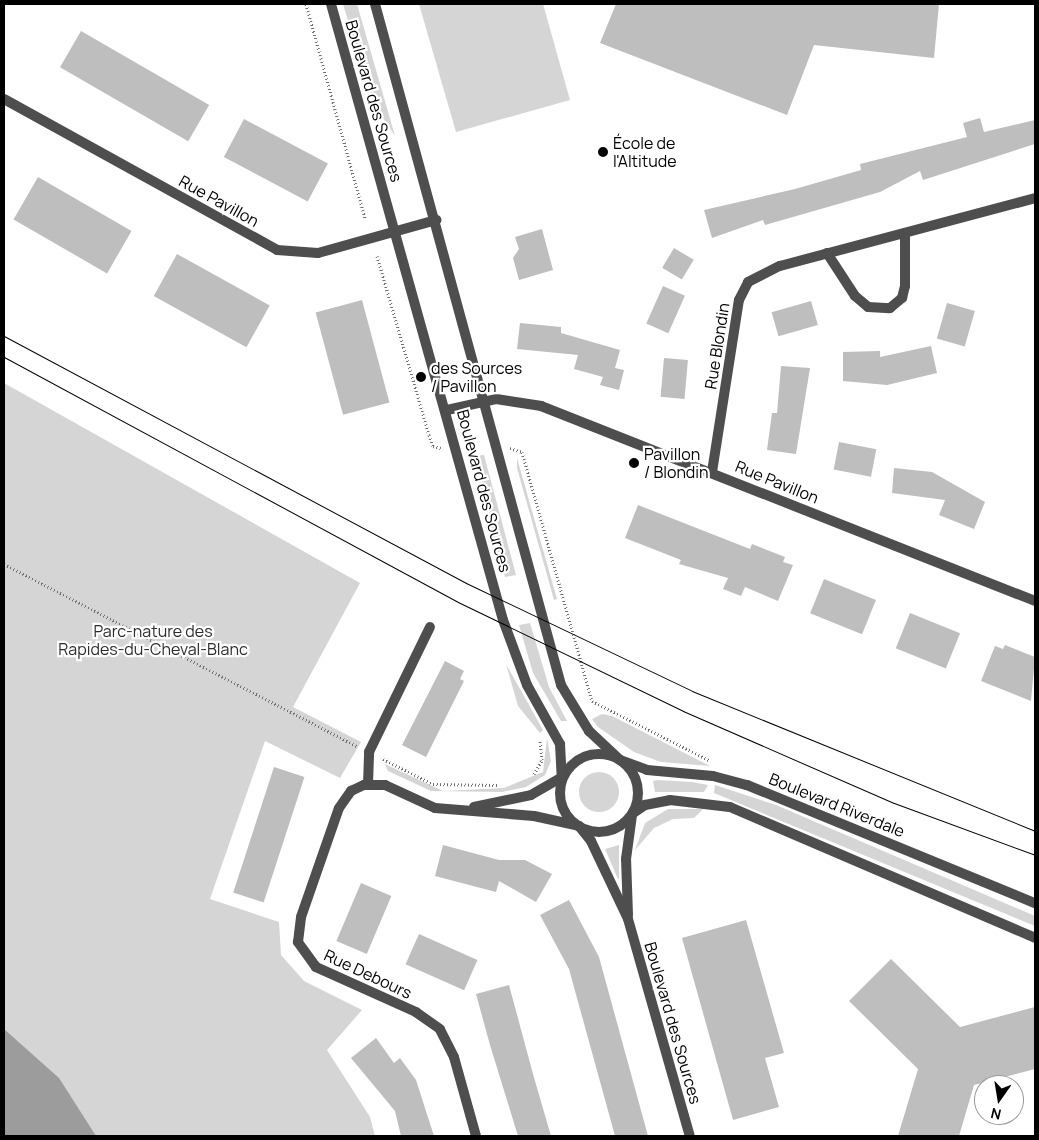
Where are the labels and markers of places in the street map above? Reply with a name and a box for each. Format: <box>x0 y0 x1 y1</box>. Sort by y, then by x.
place label: École de l'Altitude <box>613 133 677 171</box>
marker: École de l'Altitude <box>597 146 609 158</box>
place label: des Sources / Pavillon <box>431 358 522 396</box>
marker: des Sources / Pavillon <box>415 371 427 383</box>
place label: Pavillon / Blondin <box>644 444 709 482</box>
marker: Pavillon / Blondin <box>628 457 640 469</box>

